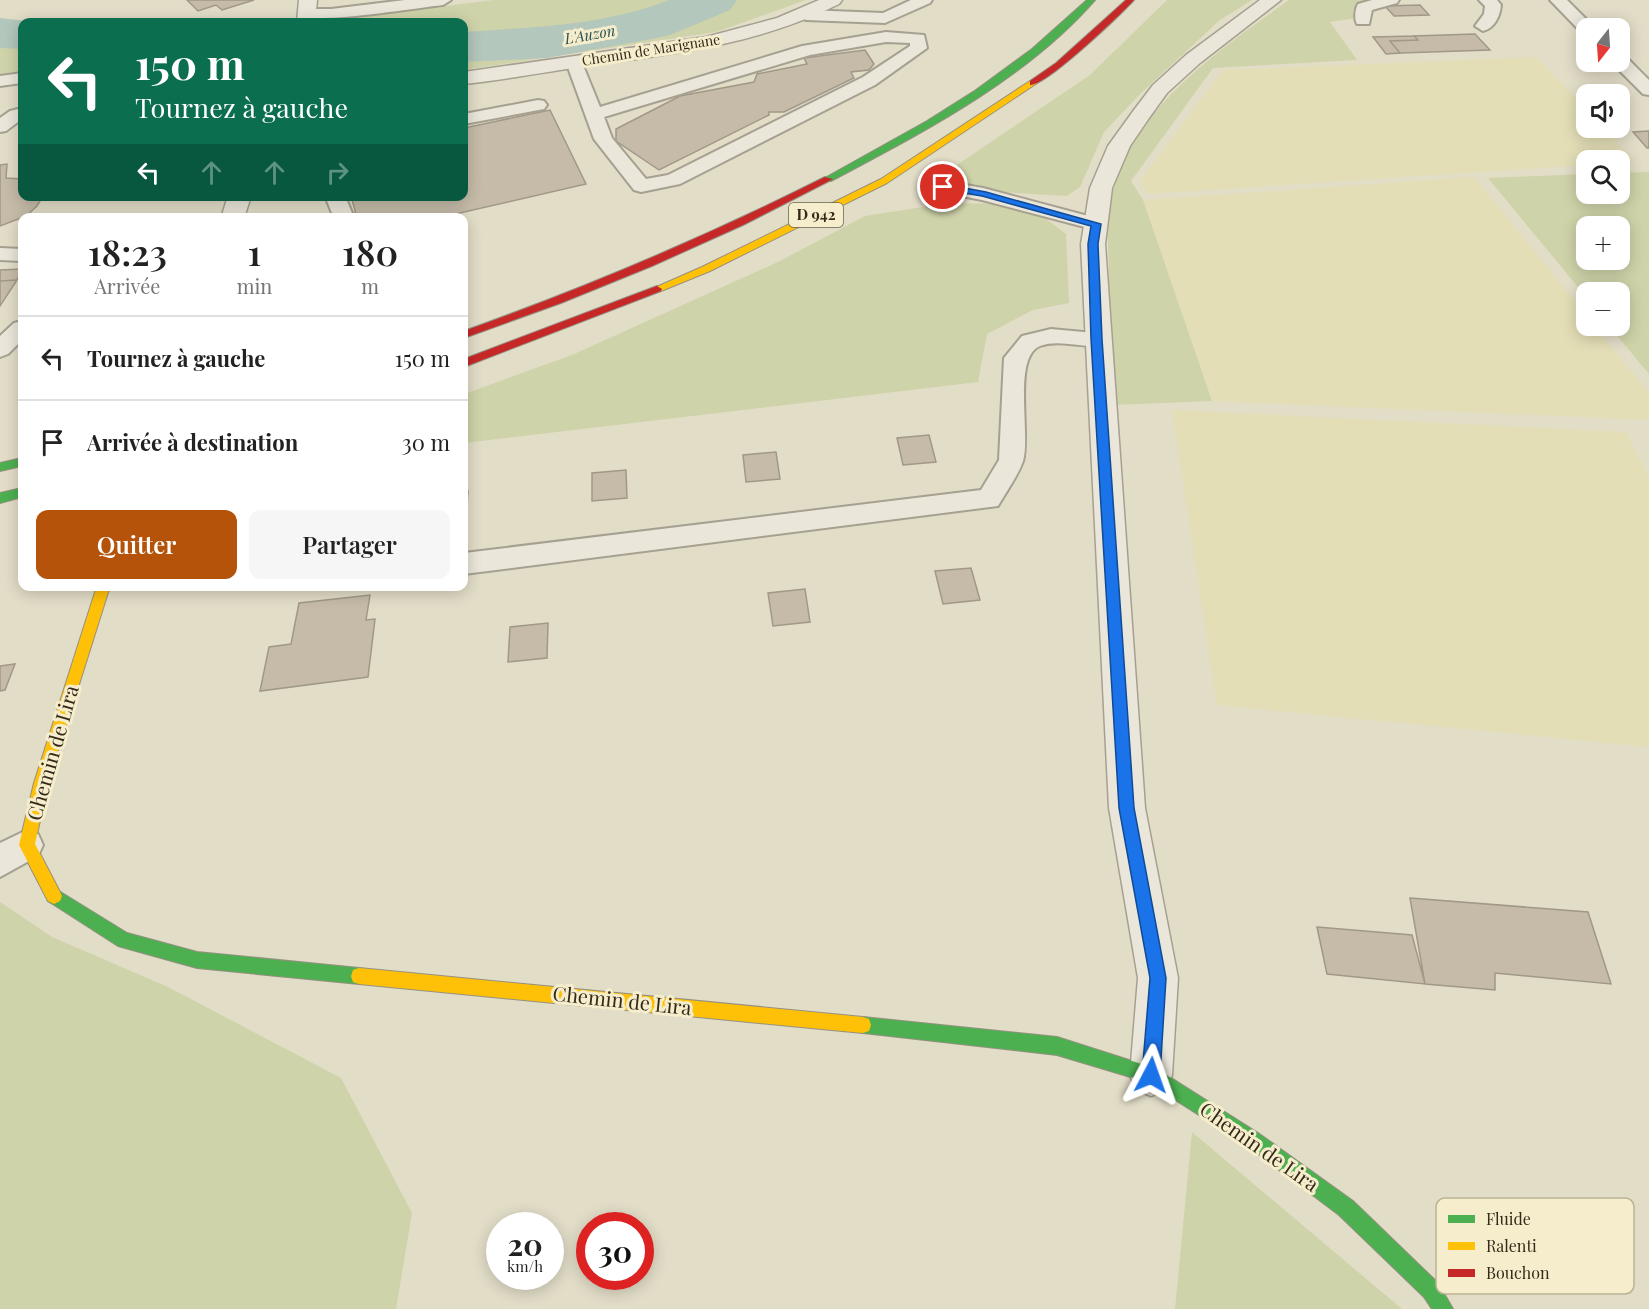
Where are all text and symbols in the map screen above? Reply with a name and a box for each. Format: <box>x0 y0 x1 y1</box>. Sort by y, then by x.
north arrow <box>1576 18 1630 72</box>
map controls <box>1576 18 1630 336</box>
water label: L'Auzon <box>562 20 617 48</box>
street label: Chemin de Marignane <box>580 29 721 70</box>
text: 150 m <box>135 35 245 91</box>
icon: left <box>36 42 114 120</box>
button: sound <box>1576 84 1630 138</box>
text: Tournez à gauche <box>135 89 348 125</box>
button: search <box>1576 150 1630 204</box>
icon: left <box>132 156 165 189</box>
icon: ahead <box>195 156 228 189</box>
icon: ahead <box>258 156 291 189</box>
icon: right <box>321 156 354 189</box>
pin <box>917 161 968 212</box>
icon: arrive <box>926 170 959 203</box>
road number: D 942 <box>789 203 843 227</box>
button: + <box>1576 216 1630 270</box>
text: 18:23 <box>88 227 167 275</box>
text: 1 <box>248 227 261 275</box>
text: 180 <box>342 227 398 275</box>
text: Arrivée <box>94 272 160 299</box>
text: min <box>237 272 272 299</box>
text: m <box>361 272 379 299</box>
button: − <box>1576 282 1630 336</box>
icon: left <box>36 342 69 375</box>
text: Tournez à gauche <box>87 343 265 373</box>
text: 150 m <box>395 343 450 373</box>
icon: arrive <box>36 426 69 459</box>
text: Arrivée à destination <box>87 427 298 457</box>
text: 30 m <box>402 427 450 457</box>
button: Quitter <box>36 510 237 579</box>
button: Partager <box>249 510 450 579</box>
street label: Chemin de Lira <box>19 682 84 823</box>
street label: Chemin de Lira <box>551 979 693 1020</box>
position arrow <box>1119 1043 1183 1107</box>
street label: Chemin de Lira <box>1195 1095 1325 1197</box>
legend <box>1436 1198 1634 1294</box>
text: Fluide <box>1486 1208 1531 1229</box>
speed limit sign: 30 <box>576 1212 654 1290</box>
text: 20 <box>507 1224 543 1264</box>
text: Ralenti <box>1486 1235 1537 1256</box>
text: km/h <box>507 1256 543 1276</box>
text: Bouchon <box>1486 1262 1550 1283</box>

